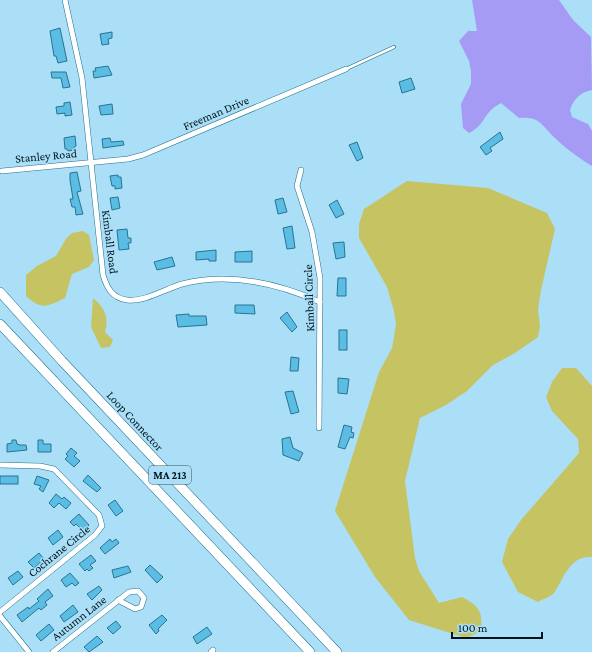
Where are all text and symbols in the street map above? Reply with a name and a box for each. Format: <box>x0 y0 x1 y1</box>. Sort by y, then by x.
street label: Freeman Drive <box>181 93 251 133</box>
street label: Stanley Road <box>14 146 78 166</box>
street label: Kimball Road <box>99 209 121 275</box>
street label: Kimball Circle <box>301 264 317 332</box>
street label: Loop Connector <box>104 388 167 454</box>
road number: MA 213 <box>149 466 191 484</box>
street label: Cochrane Circle <box>25 522 93 580</box>
street label: Autumn Lane <box>49 592 109 644</box>
scale bar <box>452 614 542 640</box>
text: 100 m <box>458 621 488 635</box>

